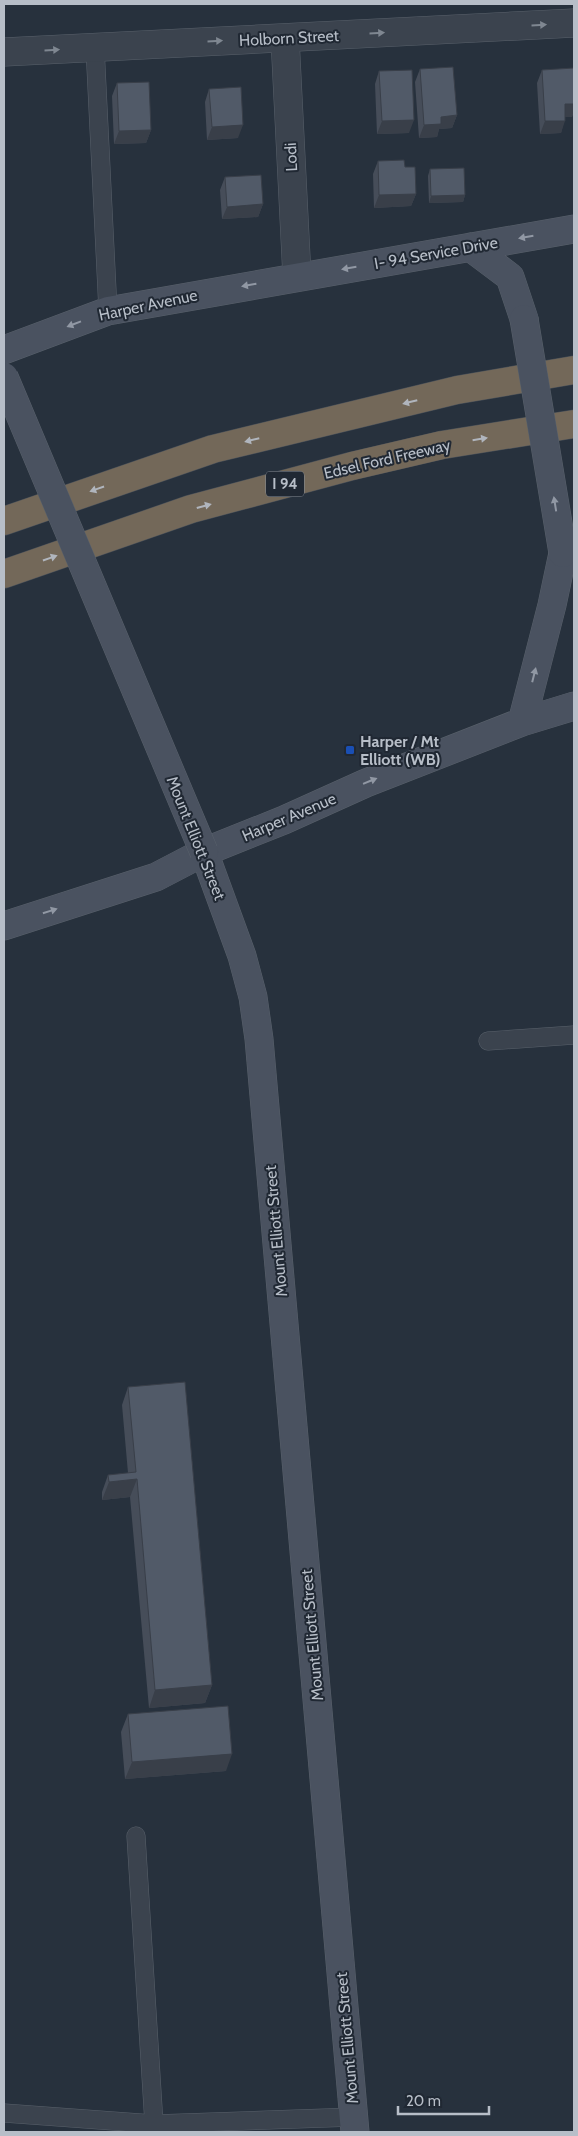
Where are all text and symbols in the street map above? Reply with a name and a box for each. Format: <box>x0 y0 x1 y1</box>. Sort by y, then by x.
one-way arrow <box>532 21 548 29</box>
street label: Holborn Street <box>239 26 340 50</box>
one-way arrow <box>369 29 385 37</box>
one-way arrow <box>207 37 223 45</box>
one-way arrow <box>45 45 61 53</box>
street label: Lodi <box>281 142 301 172</box>
street label: I- 94 Service Drive <box>373 233 499 273</box>
one-way arrow <box>518 234 534 242</box>
one-way arrow <box>340 264 356 272</box>
one-way arrow <box>241 282 257 290</box>
street label: Harper Avenue <box>97 285 199 325</box>
one-way arrow <box>66 320 81 328</box>
one-way arrow <box>402 398 417 406</box>
one-way arrow <box>473 434 489 442</box>
street label: Edsel Ford Freeway <box>322 435 452 483</box>
one-way arrow <box>244 436 259 444</box>
road number: I 94 <box>266 472 304 496</box>
one-way arrow <box>89 485 104 493</box>
one-way arrow <box>551 496 559 512</box>
one-way arrow <box>196 501 211 509</box>
one-way arrow <box>43 554 58 562</box>
one-way arrow <box>530 667 538 682</box>
place label: Harper / Mt Elliott (WB) <box>360 732 441 769</box>
marker: Harper / Mt Elliott (WB) <box>344 744 356 756</box>
street label: Mount Elliott Street <box>163 773 230 903</box>
one-way arrow <box>363 777 377 785</box>
street label: Harper Avenue <box>239 789 339 845</box>
one-way arrow <box>43 907 58 915</box>
street label: Mount Elliott Street <box>261 1164 291 1297</box>
street label: Mount Elliott Street <box>297 1568 327 1701</box>
street label: Mount Elliott Street <box>332 1971 362 2104</box>
scale bar <box>398 2084 489 2116</box>
text: 20 m <box>406 2092 441 2110</box>

